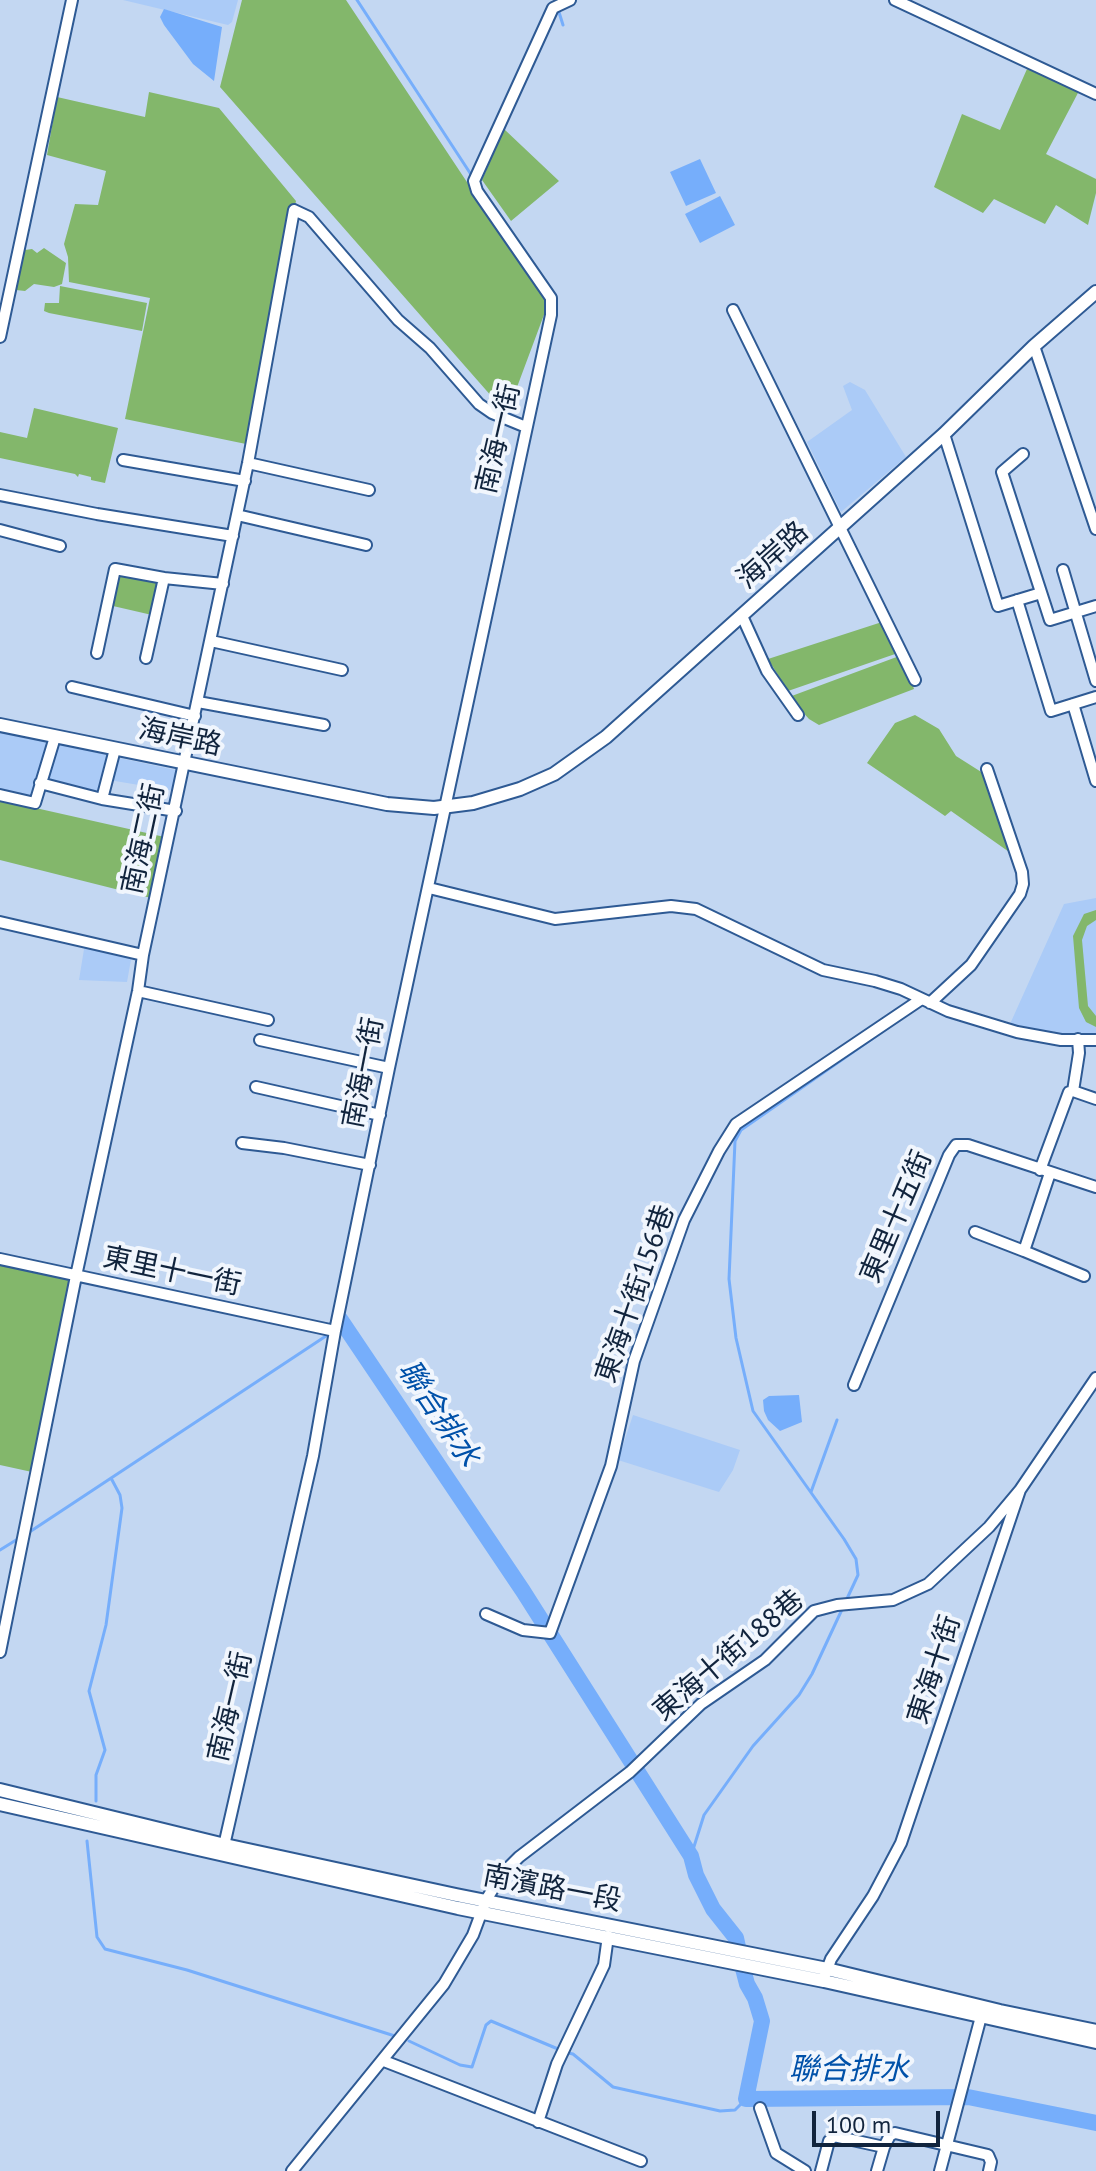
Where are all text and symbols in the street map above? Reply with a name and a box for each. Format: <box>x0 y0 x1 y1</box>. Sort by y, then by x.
street label: 南海一街 <box>470 381 528 497</box>
street label: 海岸路 <box>731 515 815 597</box>
street label: 海岸路 <box>135 713 225 763</box>
street label: 南海二街 <box>116 781 172 897</box>
street label: 南海一街 <box>337 1015 391 1131</box>
street label: 東里十五街 <box>854 1146 940 1288</box>
street label: 東海十街156巷 <box>590 1201 682 1387</box>
street label: 東里十一街 <box>100 1241 244 1303</box>
water label: 聯合排水 <box>390 1354 486 1474</box>
street label: 東海十街188巷 <box>647 1583 811 1729</box>
street label: 東海十街 <box>902 1612 968 1728</box>
street label: 南海一街 <box>202 1649 260 1765</box>
street label: 南濱路一段 <box>480 1859 624 1919</box>
water label: 聯合排水 <box>789 2052 909 2088</box>
scale bar <box>816 2095 944 2145</box>
text: 100 m <box>826 2109 891 2140</box>

